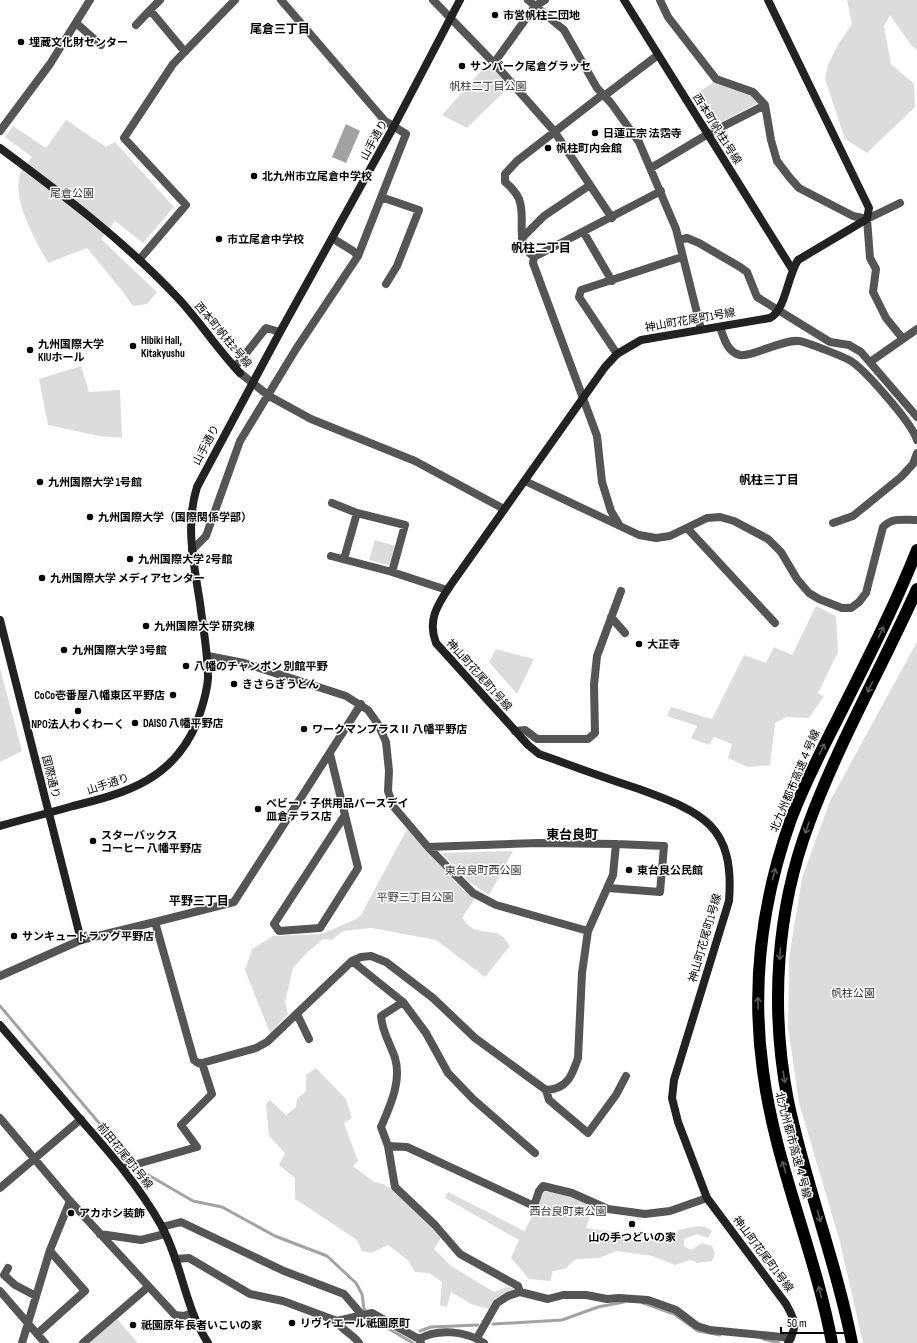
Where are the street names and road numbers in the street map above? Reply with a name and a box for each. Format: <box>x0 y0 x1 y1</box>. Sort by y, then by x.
street label: 西本町帆柱1号線 <box>690 91 744 167</box>
street label: 山手通り <box>358 118 390 162</box>
street label: 西本町帆柱2号線 <box>192 300 254 370</box>
street label: 神山町花尾町1号線 <box>644 306 736 334</box>
street label: 山手通り <box>190 423 222 467</box>
street label: 神山町花尾町1号線 <box>443 637 515 713</box>
street label: 北九州都市高速４号線 <box>768 728 822 834</box>
street label: 国際通り <box>39 754 63 800</box>
street label: 山手通り <box>85 771 131 797</box>
street label: 神山町花尾町1号線 <box>686 892 724 984</box>
street label: 北九州都市高速４号線 <box>772 1090 814 1200</box>
street label: 前田花尾町1号線 <box>95 1120 155 1192</box>
street label: 神山町花尾町1号線 <box>730 1213 796 1295</box>

